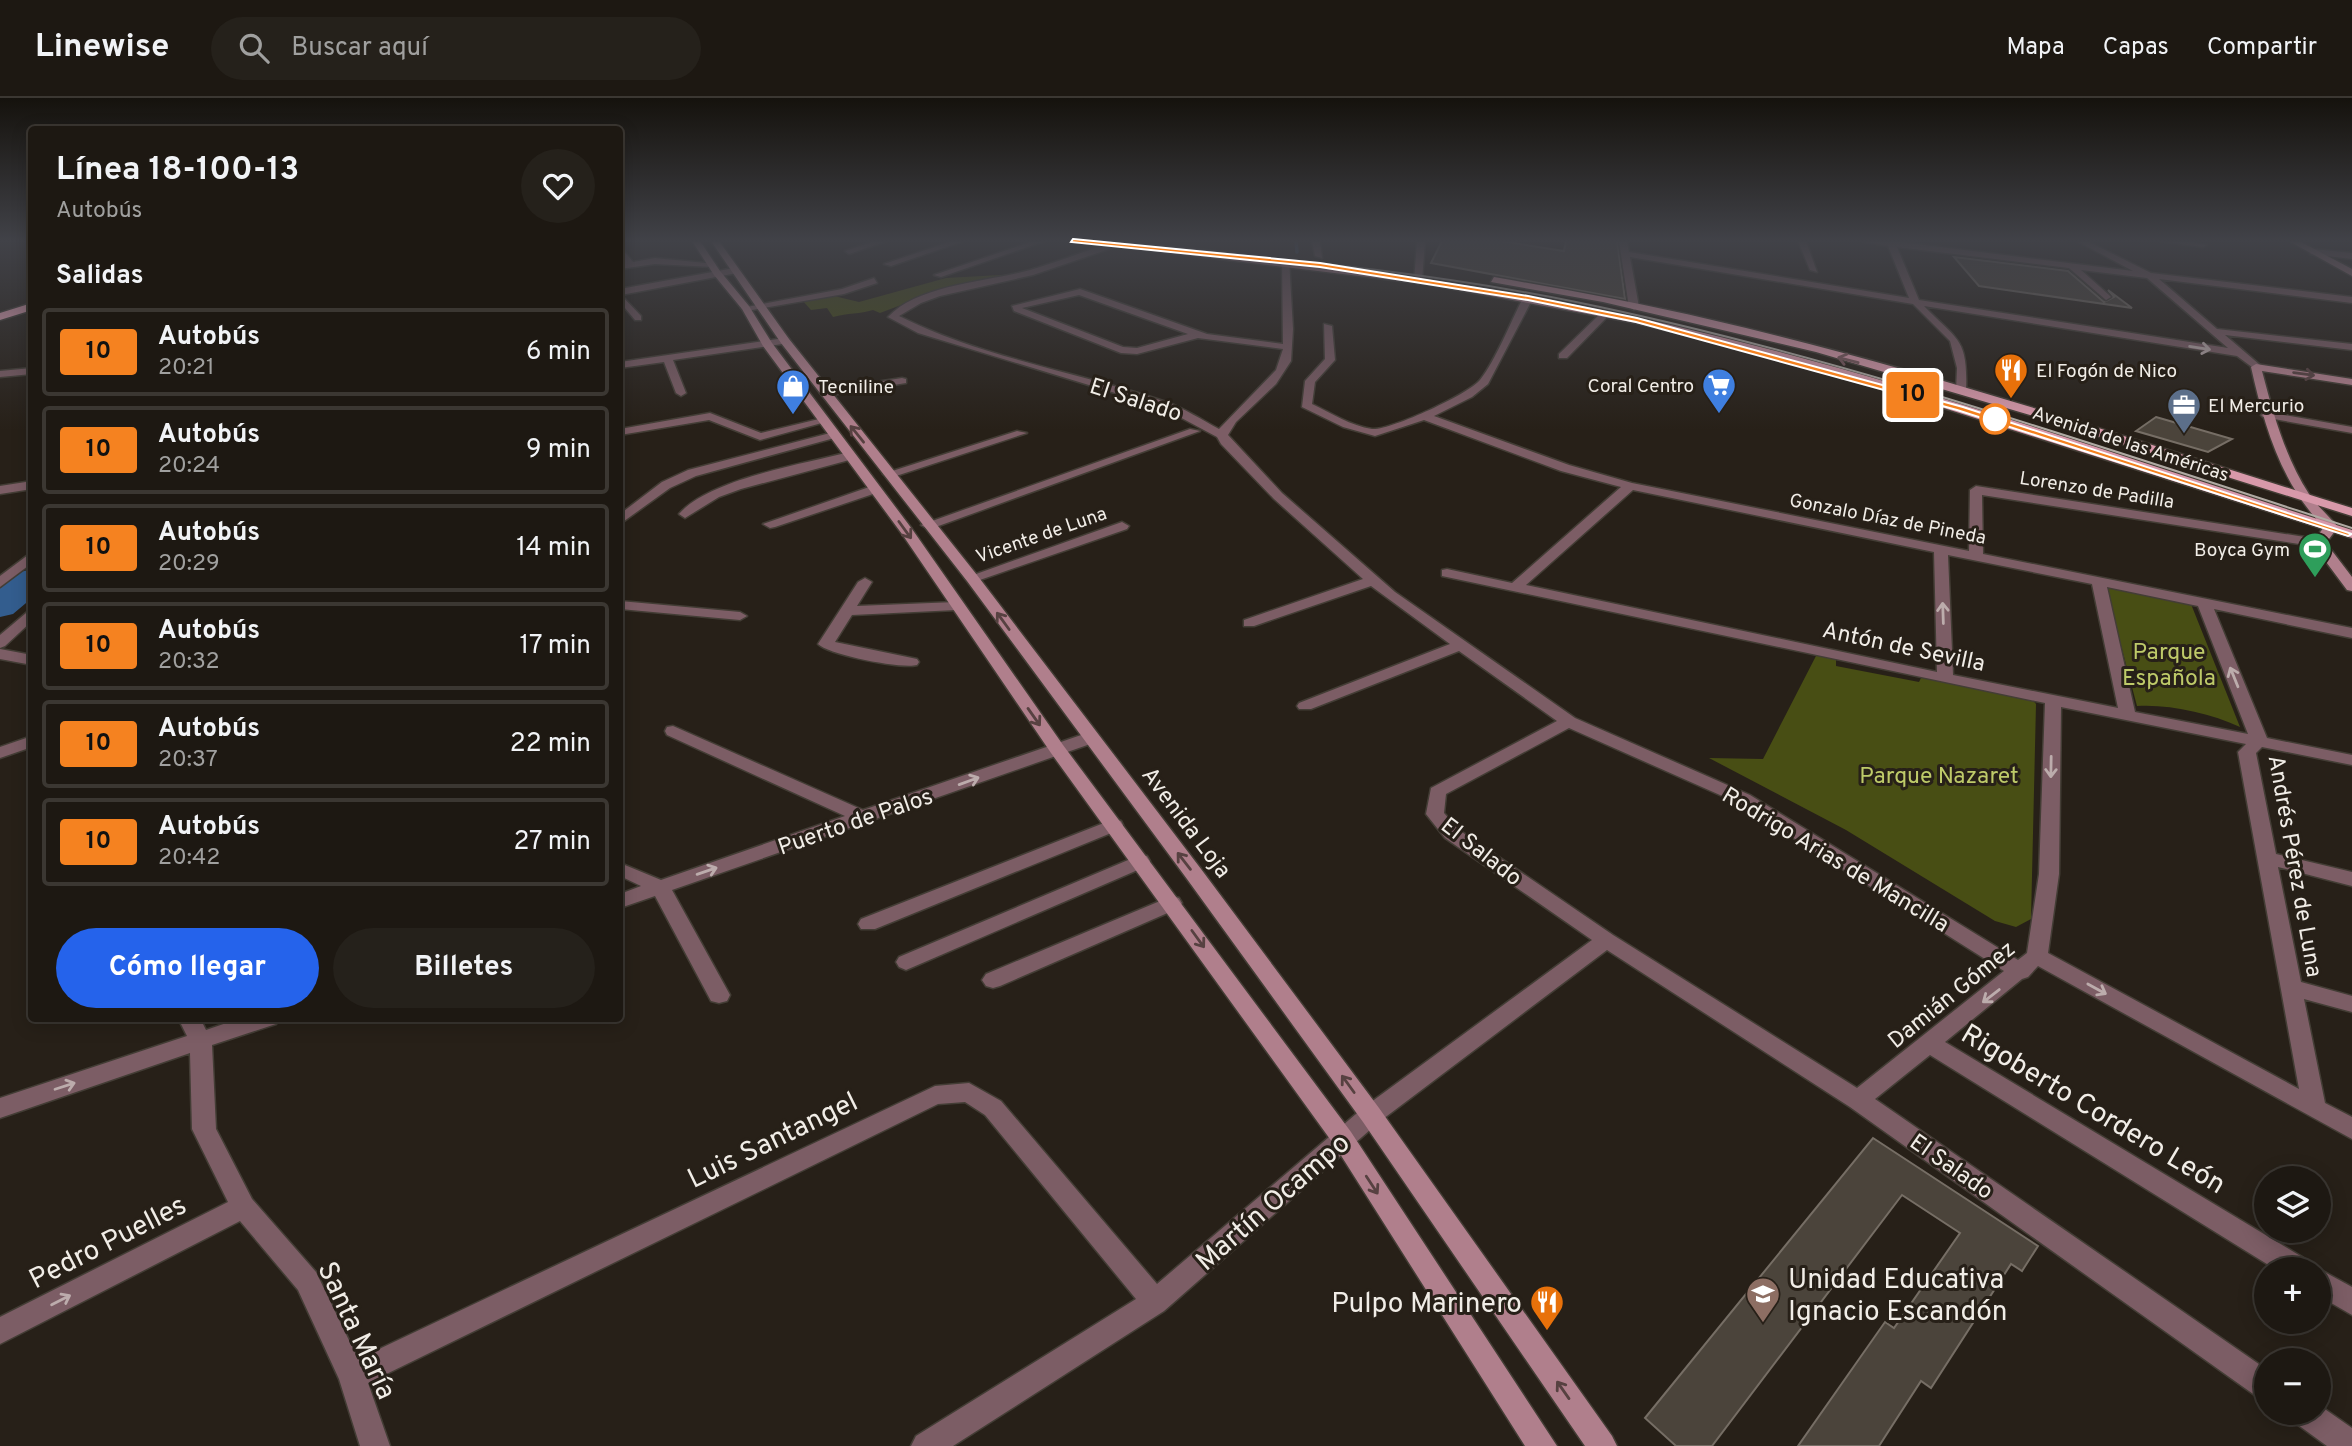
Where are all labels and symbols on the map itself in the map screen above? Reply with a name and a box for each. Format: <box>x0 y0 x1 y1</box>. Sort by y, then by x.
one-way arrow <box>2188 342 2210 355</box>
restaurant icon: El Fogón de Nico <box>1992 351 2030 400</box>
one-way arrow <box>1837 353 1860 366</box>
place label: El Fogón de Nico <box>2036 360 2177 384</box>
supermarket icon: Coral Centro <box>1700 366 1738 415</box>
shop icon: Tecniline <box>774 367 812 416</box>
one-way arrow <box>2292 368 2315 381</box>
line badge: 10 <box>1882 372 1944 418</box>
street label: El Salado <box>1085 373 1185 430</box>
place label: Coral Centro <box>1588 375 1694 399</box>
place label: Tecniline <box>818 376 894 400</box>
office icon: El Mercurio <box>2165 386 2203 435</box>
place label: El Mercurio <box>2208 395 2304 419</box>
street label: Avenida de las Américas <box>2029 402 2232 488</box>
unlabelled marker <box>1980 404 2010 434</box>
one-way arrow <box>849 425 865 443</box>
street label: Lorenzo de Padilla <box>2018 467 2176 515</box>
street label: Gonzalo Díaz de Pineda <box>1787 489 1988 551</box>
street label: Vicente de Luna <box>973 502 1110 570</box>
one-way arrow <box>897 520 912 539</box>
sports icon: Boyca Gym <box>2296 530 2334 579</box>
place label: Boyca Gym <box>2194 539 2290 563</box>
one-way arrow <box>1936 602 1949 625</box>
one-way arrow <box>996 612 1010 631</box>
street label: Antón de Sevilla <box>1819 617 1987 680</box>
park label: Parque Española <box>2122 639 2216 694</box>
one-way arrow <box>2227 667 2240 688</box>
one-way arrow <box>1027 707 1041 726</box>
street label: Andrés Pérez de Luna <box>2260 753 2327 980</box>
one-way arrow <box>2045 755 2058 778</box>
street label: Avenida Loja <box>1134 762 1236 885</box>
park label: Parque Nazaret <box>1859 763 2019 792</box>
one-way arrow <box>957 774 979 786</box>
street label: Rodrigo Arias de Mancilla <box>1716 782 1954 941</box>
street label: Puerto de Palos <box>775 783 937 863</box>
street label: El Salado <box>1434 812 1527 894</box>
one-way arrow <box>1177 852 1192 871</box>
one-way arrow <box>696 864 718 876</box>
one-way arrow <box>1191 929 1205 948</box>
street label: Damián Gómez <box>1883 936 2022 1056</box>
one-way arrow <box>2086 983 2107 996</box>
one-way arrow <box>1982 988 2000 1003</box>
street label: Rigoberto Cordero León <box>1954 1017 2231 1204</box>
one-way arrow <box>1341 1074 1356 1093</box>
one-way arrow <box>53 1079 75 1092</box>
street label: Luis Santangel <box>682 1085 864 1198</box>
street label: Martín Ocampo <box>1189 1126 1359 1280</box>
street label: El Salado <box>1903 1129 1998 1207</box>
one-way arrow <box>1366 1174 1380 1194</box>
street label: Pedro Puelles <box>24 1189 193 1299</box>
street label: Santa María <box>308 1256 403 1406</box>
place label: Unidad Educativa Ignacio Escandón <box>1788 1263 2008 1331</box>
school or university icon: Unidad Educativa Ignacio Escandón <box>1744 1275 1782 1324</box>
restaurant icon: Pulpo Marinero <box>1528 1283 1566 1332</box>
place label: Pulpo Marinero <box>1331 1287 1522 1323</box>
one-way arrow <box>50 1292 71 1306</box>
one-way arrow <box>1556 1381 1570 1400</box>

